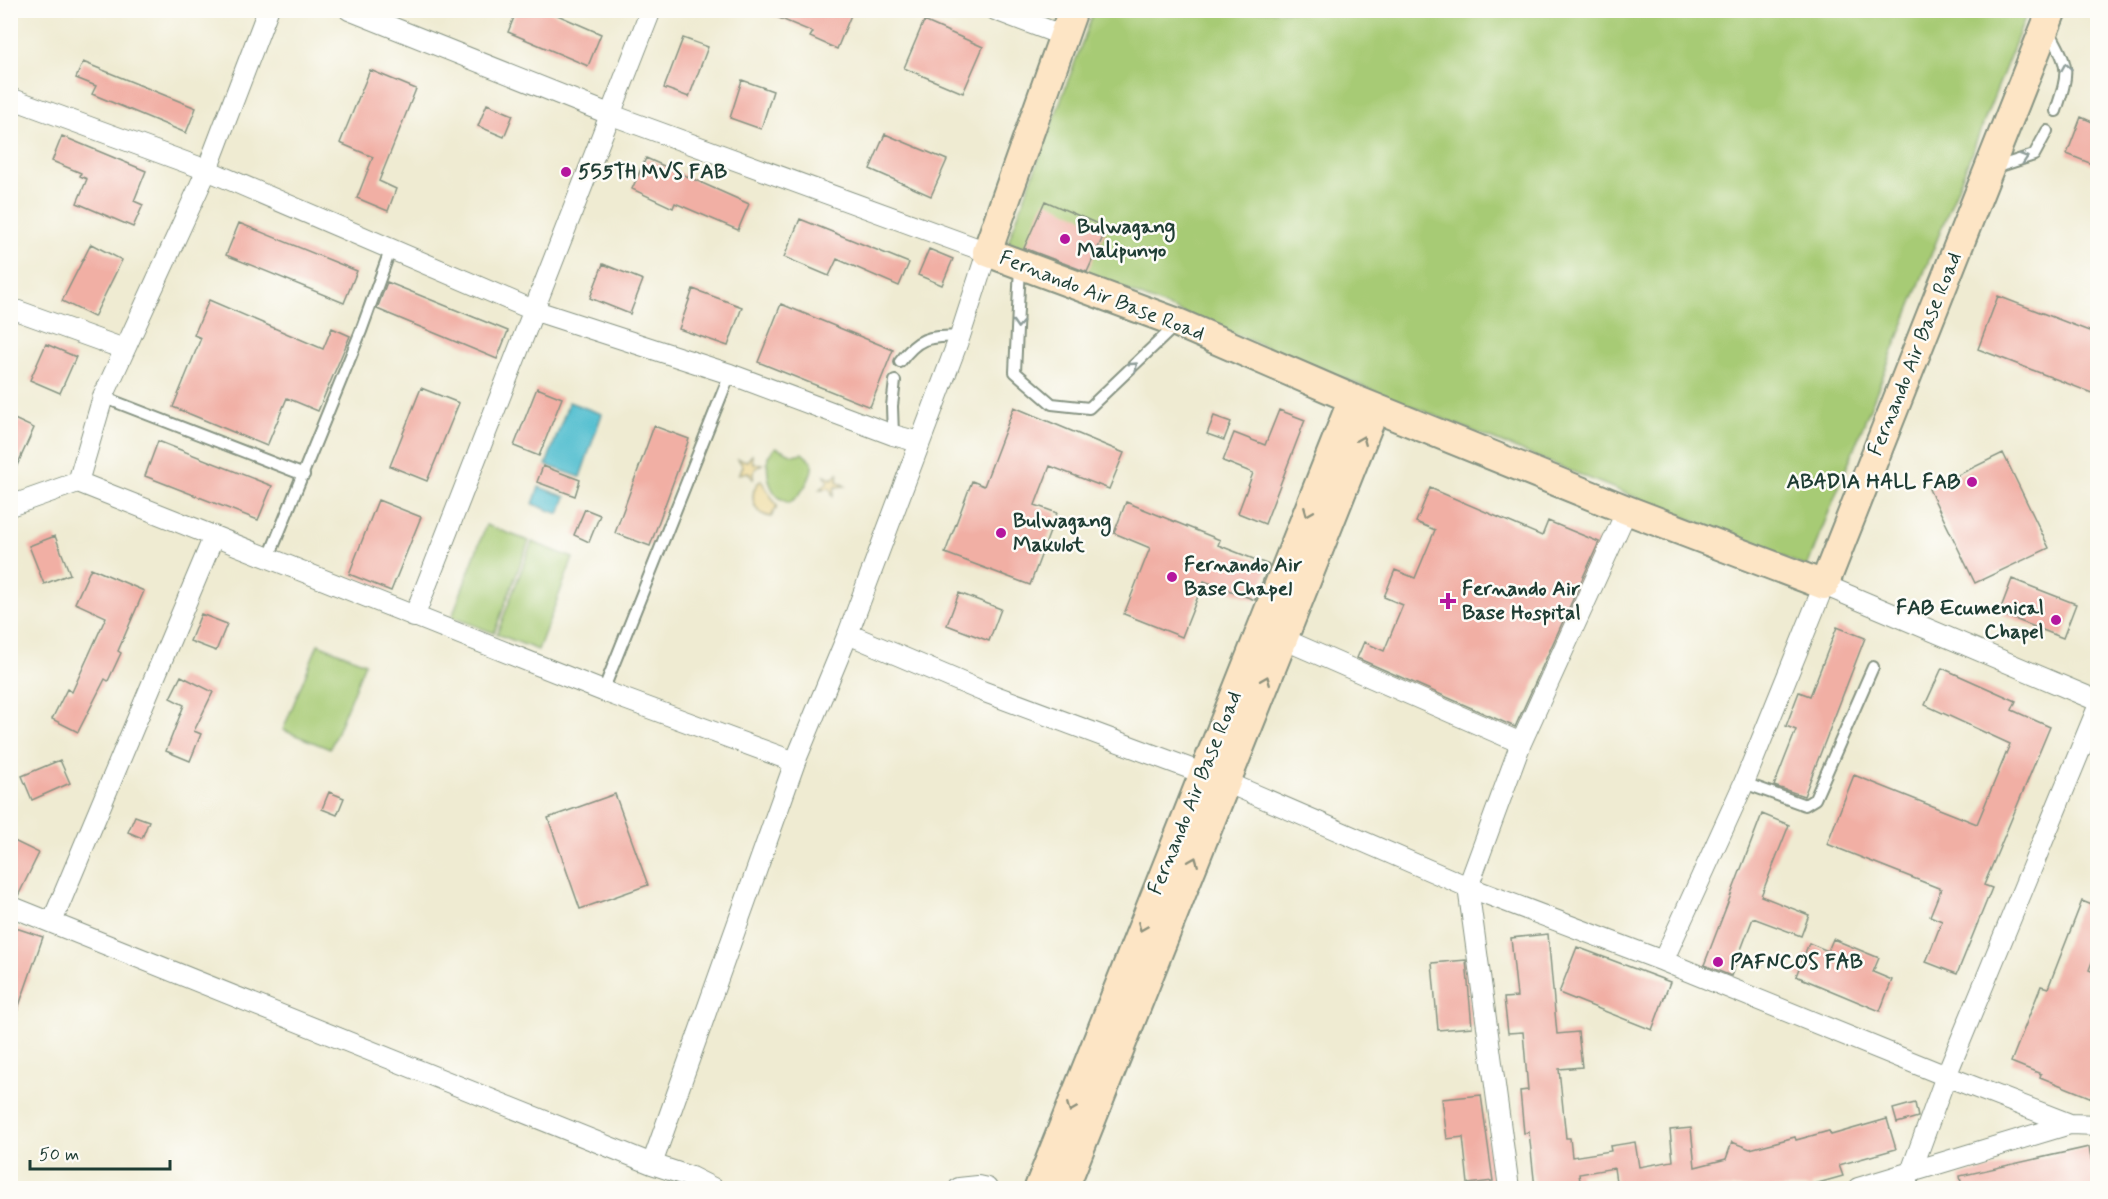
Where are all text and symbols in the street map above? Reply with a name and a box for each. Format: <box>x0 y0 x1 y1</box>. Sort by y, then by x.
one-way arrow <box>2060 62 2072 72</box>
one-way arrow <box>2018 153 2029 165</box>
place label: 555TH MVS FAB <box>578 158 727 186</box>
marker: 555TH MVS FAB <box>559 165 573 179</box>
place label: Bulwagang Malipunyo <box>1077 213 1176 265</box>
marker: Bulwagang Malipunyo <box>1058 232 1072 246</box>
street label: Fernando Air Base Road <box>995 244 1209 348</box>
street label: Fernando Air Base Road <box>1861 248 1969 460</box>
one-way arrow <box>1011 320 1024 329</box>
one-way arrow <box>1126 362 1137 373</box>
one-way arrow <box>1355 436 1367 447</box>
place label: ABADIA HALL FAB <box>1787 468 1960 496</box>
marker: ABADIA HALL FAB <box>1965 475 1979 489</box>
one-way arrow <box>1303 505 1315 516</box>
place label: Bulwagang Makulot <box>1013 507 1112 559</box>
marker: Bulwagang Makulot <box>994 526 1008 540</box>
place label: Fernando Air Base Chapel <box>1184 551 1302 603</box>
marker: Fernando Air Base Chapel <box>1165 570 1179 584</box>
place label: Fernando Air Base Hospital <box>1462 575 1581 627</box>
marker: Fernando Air Base Hospital <box>1439 592 1457 610</box>
place label: FAB Ecumenical Chapel <box>1896 594 2044 646</box>
marker: FAB Ecumenical Chapel <box>2049 613 2063 627</box>
one-way arrow <box>1259 675 1271 686</box>
street label: Fernando Air Base Road <box>1141 687 1249 899</box>
one-way arrow <box>1187 856 1199 867</box>
one-way arrow <box>1137 921 1149 932</box>
place label: PAFNCOS FAB <box>1730 948 1863 976</box>
marker: PAFNCOS FAB <box>1711 955 1725 969</box>
one-way arrow <box>1065 1102 1078 1113</box>
scale bar <box>30 1133 170 1171</box>
text: 50 m <box>39 1143 79 1167</box>

